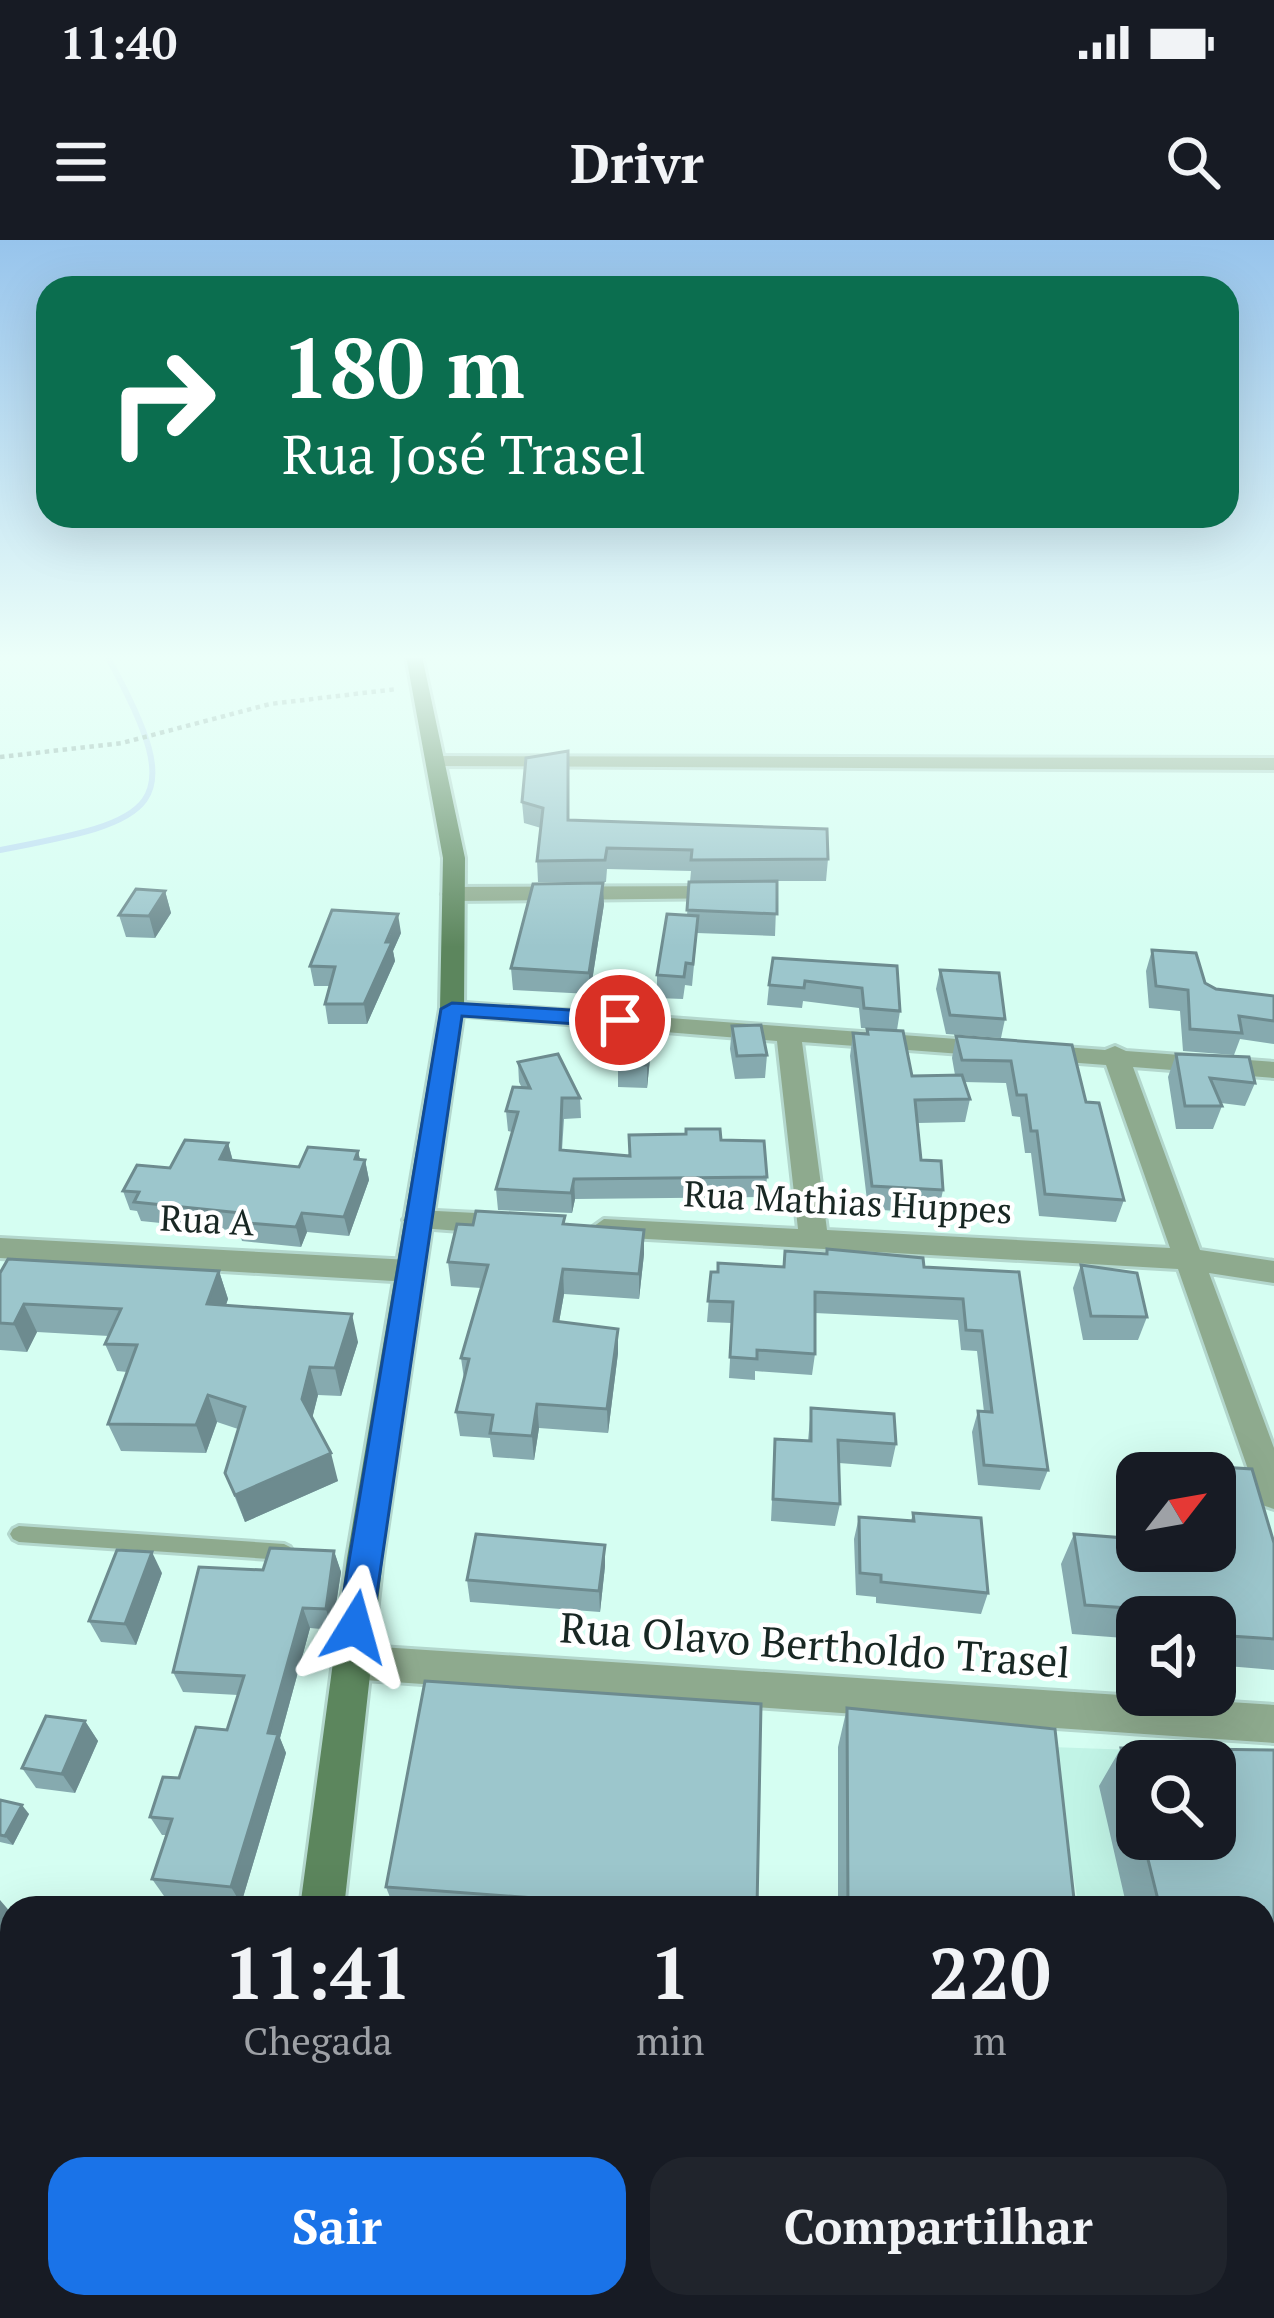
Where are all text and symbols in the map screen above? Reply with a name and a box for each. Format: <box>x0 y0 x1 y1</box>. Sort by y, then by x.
text: 11:40 <box>60 12 177 72</box>
text: Drivr <box>570 127 704 198</box>
icon: menu <box>48 129 114 195</box>
icon: search <box>1160 129 1226 195</box>
text: 180 m <box>282 311 525 422</box>
icon: right <box>84 324 240 480</box>
text: Rua José Trasel <box>282 418 646 489</box>
pin <box>569 969 671 1071</box>
icon: arrive <box>587 987 653 1053</box>
street label: Rua Mathias Huppes <box>682 1169 1014 1234</box>
street label: Rua A <box>159 1194 256 1245</box>
north arrow <box>1116 1452 1236 1572</box>
map controls <box>1116 1452 1236 1860</box>
position arrow <box>292 1564 418 1690</box>
button: sound <box>1116 1596 1236 1716</box>
street label: Rua Olavo Bertholdo Trasel <box>558 1598 1072 1690</box>
button: search <box>1116 1740 1236 1860</box>
text: 11:41 <box>224 1924 412 2020</box>
text: 1 <box>650 1924 691 2020</box>
text: 220 <box>929 1924 1051 2020</box>
text: Chegada <box>243 2014 393 2066</box>
text: min <box>636 2014 704 2066</box>
text: m <box>973 2014 1007 2066</box>
button: Sair <box>48 2157 626 2295</box>
button: Compartilhar <box>650 2157 1227 2295</box>

